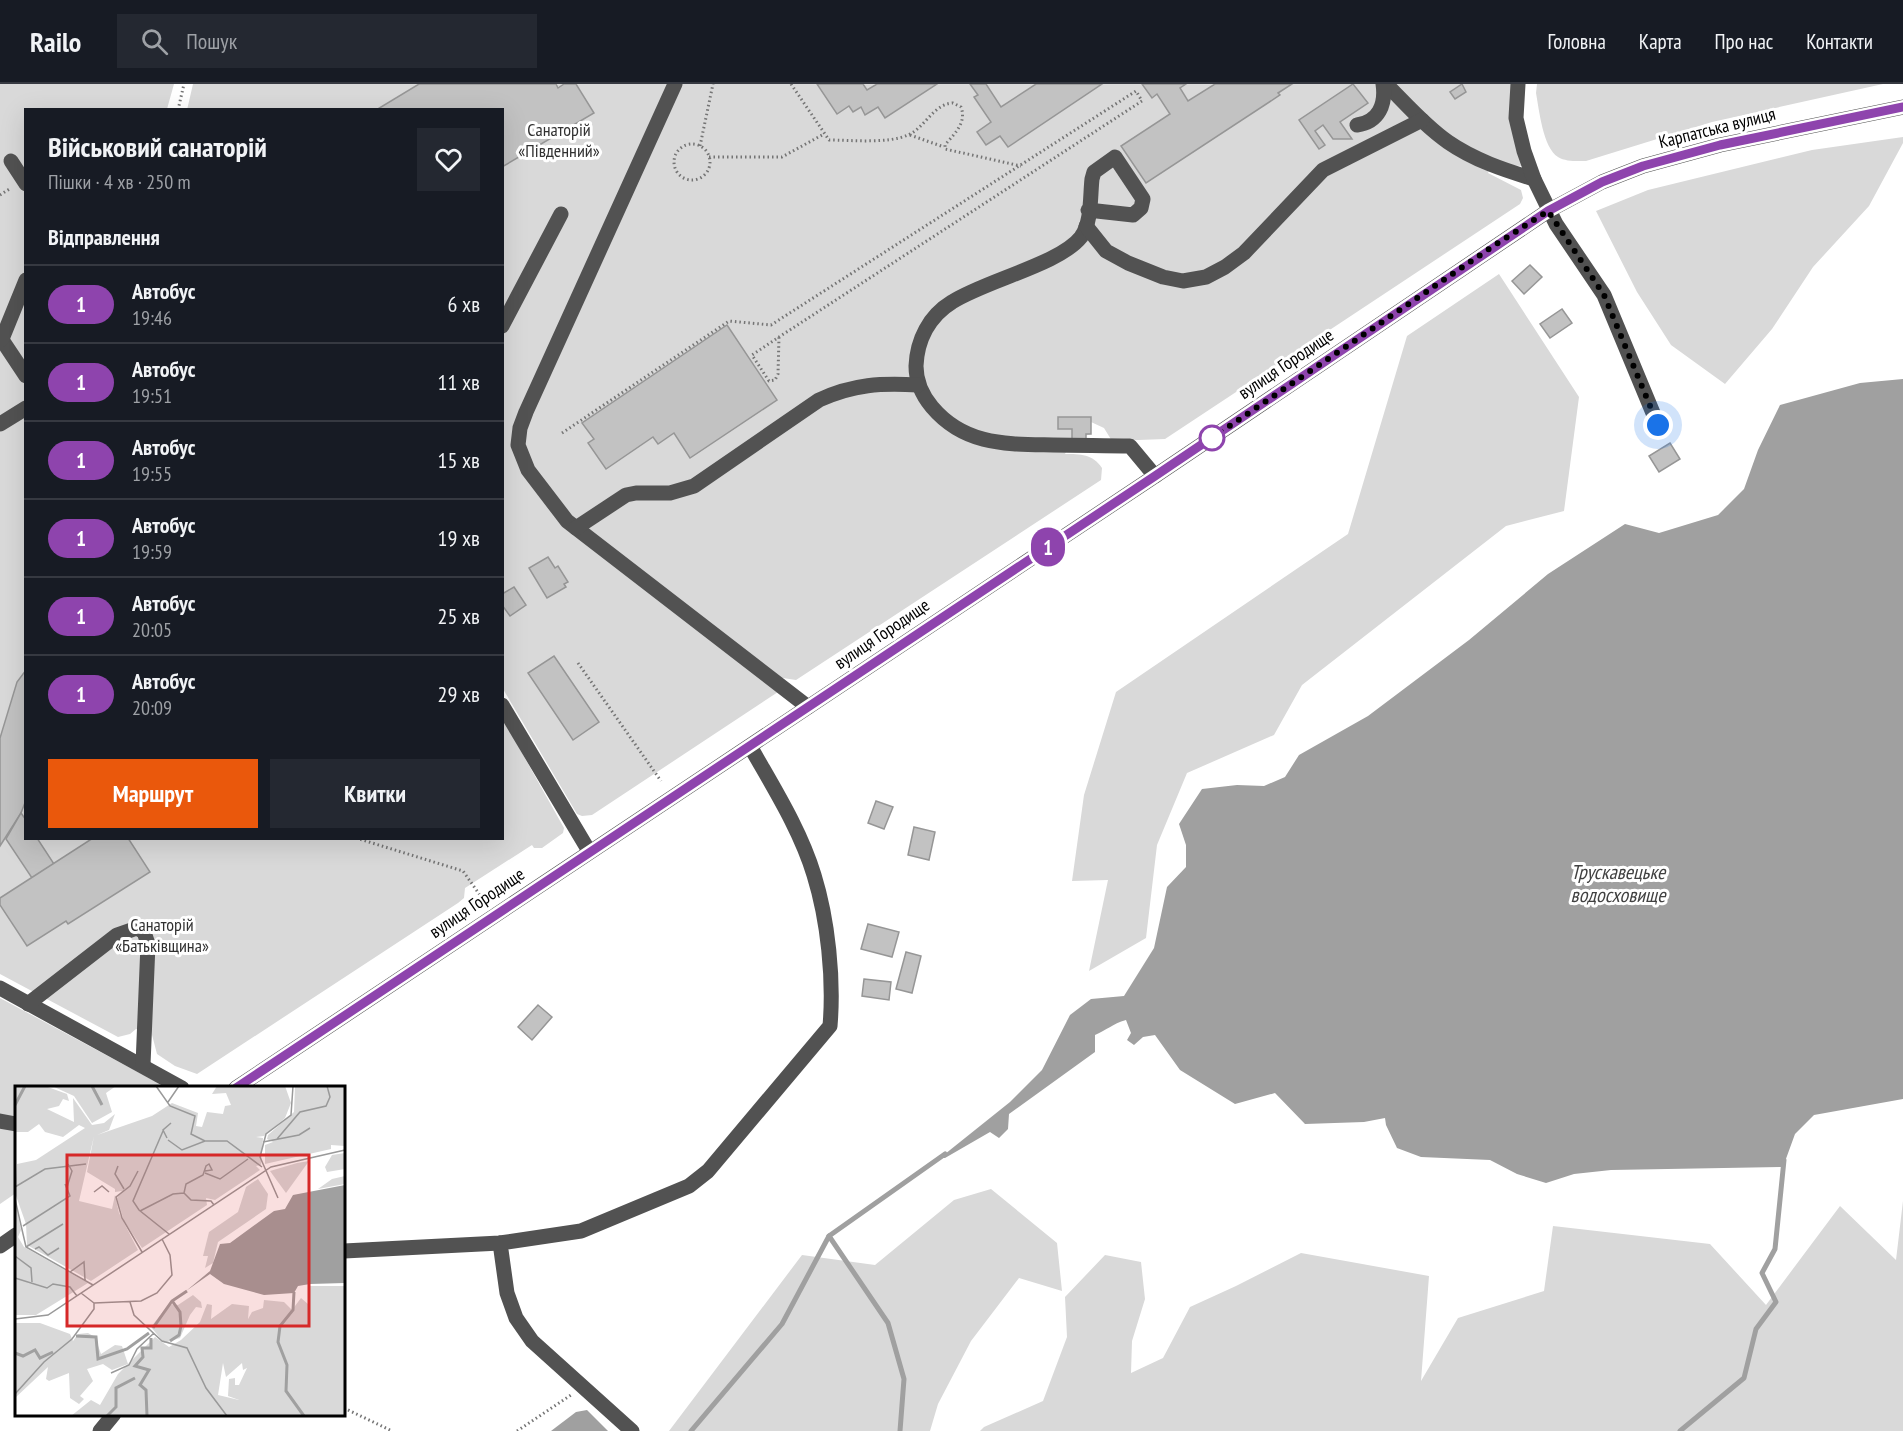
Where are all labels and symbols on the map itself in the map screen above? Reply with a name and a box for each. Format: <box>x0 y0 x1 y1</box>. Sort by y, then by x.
street label: Карпатська вулиця <box>1656 102 1778 153</box>
park label: Санаторій «Південний» <box>518 118 600 162</box>
street label: вулиця Городище <box>1234 323 1338 404</box>
your location <box>1643 410 1673 440</box>
unlabelled marker <box>1199 425 1225 451</box>
line badge: 1 <box>1028 528 1068 566</box>
street label: вулиця Городище <box>830 593 934 674</box>
water label: Трускавецьке водосховище <box>1571 859 1667 908</box>
street label: вулиця Городище <box>425 862 529 943</box>
park label: Санаторій «Батьківщина» <box>115 913 209 957</box>
inset map <box>15 1086 345 1416</box>

